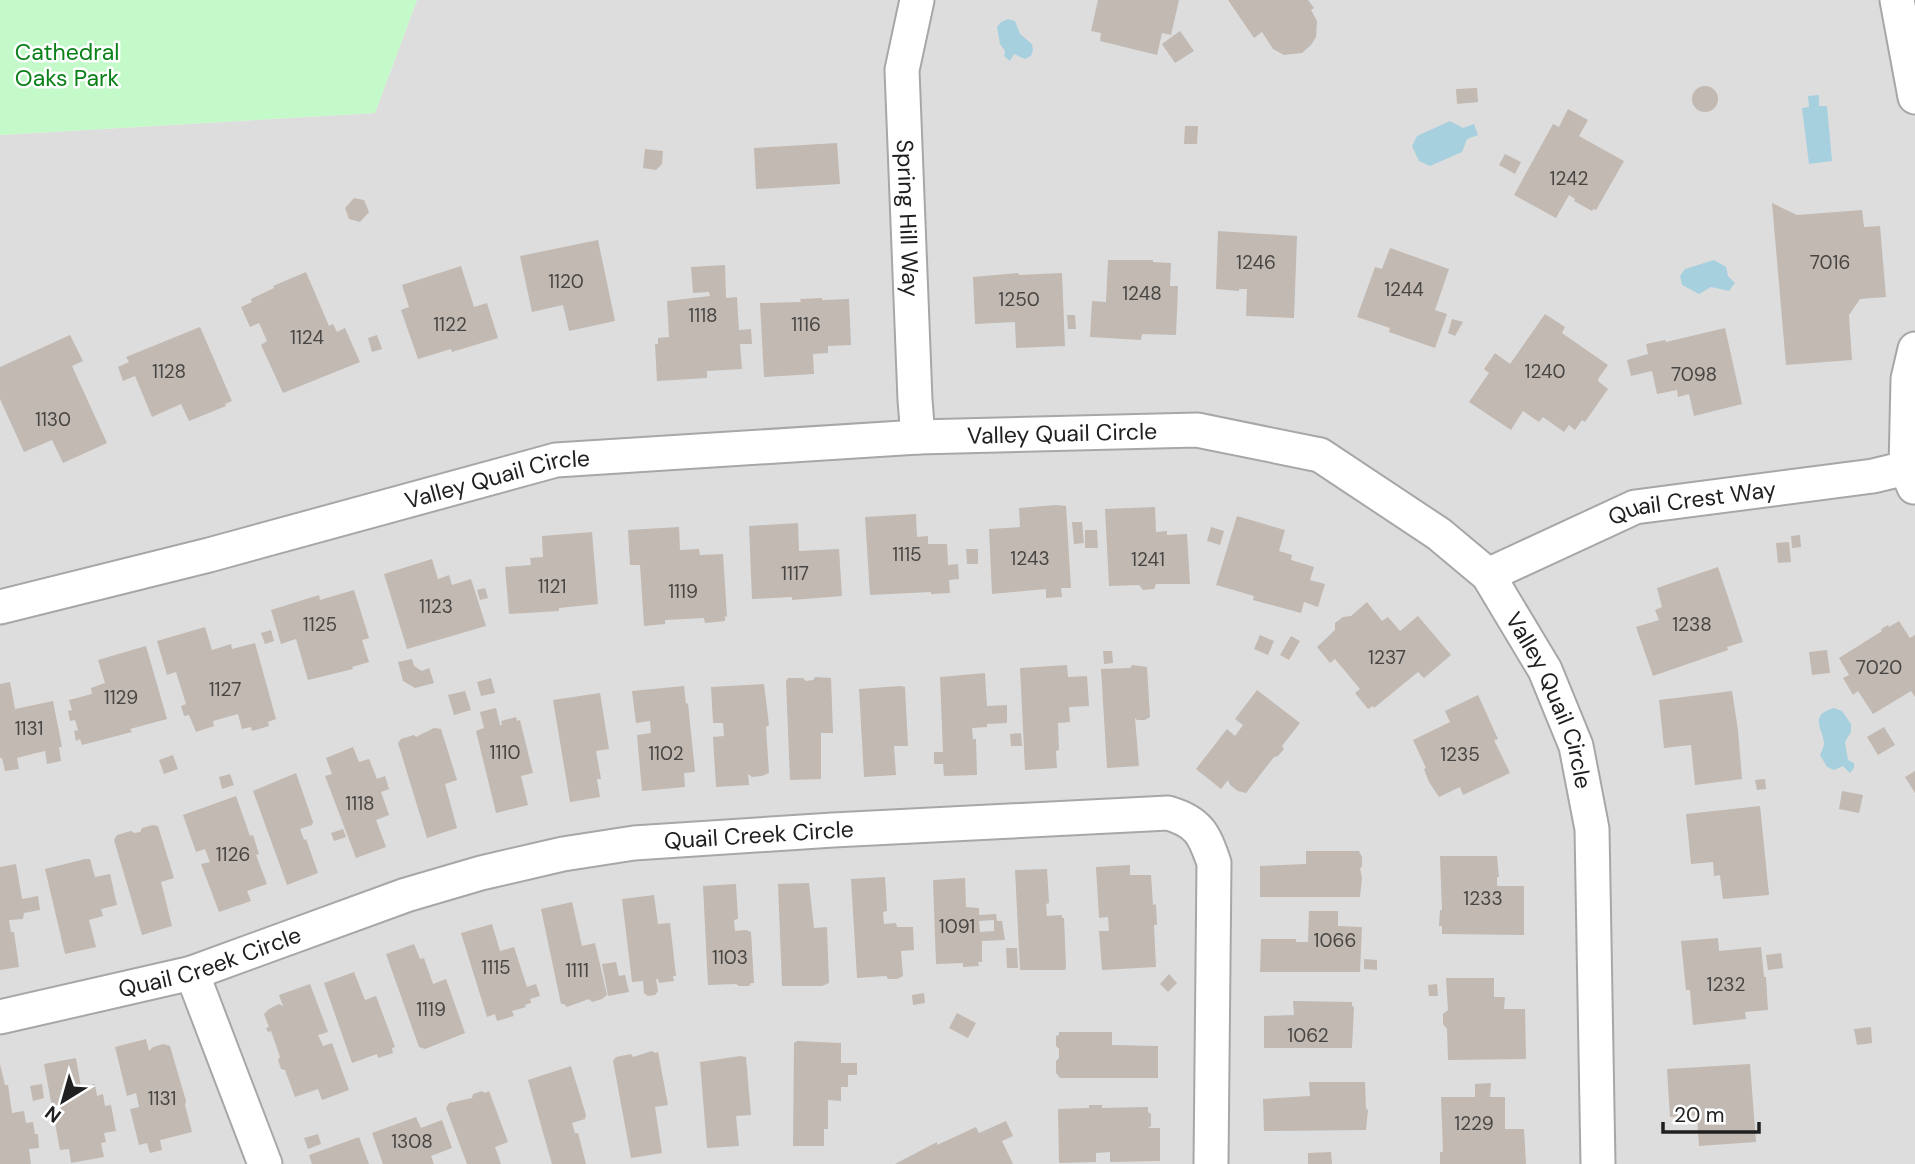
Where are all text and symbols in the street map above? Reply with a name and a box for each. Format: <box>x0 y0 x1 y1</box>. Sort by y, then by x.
park label: Cathedral Oaks Park <box>15 37 120 93</box>
street label: Spring Hill Way <box>890 139 926 298</box>
house number: 1242 <box>1549 166 1589 191</box>
house number: 1246 <box>1236 250 1276 275</box>
house number: 7016 <box>1810 250 1850 275</box>
house number: 1120 <box>548 269 584 294</box>
house number: 1244 <box>1384 277 1424 302</box>
house number: 1248 <box>1122 281 1162 306</box>
house number: 1250 <box>998 287 1040 312</box>
house number: 1118 <box>688 303 718 328</box>
house number: 1122 <box>433 312 467 337</box>
house number: 1116 <box>791 312 821 337</box>
house number: 1124 <box>290 325 324 350</box>
house number: 1128 <box>152 359 186 384</box>
house number: 1240 <box>1524 359 1566 384</box>
house number: 7098 <box>1671 362 1717 387</box>
house number: 1130 <box>35 407 71 432</box>
street label: Valley Quail Circle <box>967 416 1158 451</box>
street label: Valley Quail Circle <box>401 443 591 516</box>
street label: Quail Crest Way <box>1603 474 1778 532</box>
house number: 1115 <box>892 542 922 567</box>
house number: 1243 <box>1010 546 1050 571</box>
house number: 1241 <box>1131 547 1165 572</box>
house number: 1117 <box>781 561 809 586</box>
house number: 1121 <box>538 574 566 599</box>
house number: 1119 <box>668 579 698 604</box>
house number: 1123 <box>419 594 453 619</box>
street label: Valley Quail Circle <box>1499 606 1599 791</box>
house number: 1125 <box>303 612 337 637</box>
house number: 1238 <box>1672 612 1712 637</box>
house number: 1237 <box>1368 645 1406 670</box>
house number: 7020 <box>1856 655 1902 680</box>
house number: 1127 <box>209 677 241 702</box>
house number: 1129 <box>104 685 138 710</box>
house number: 1131 <box>15 716 43 741</box>
house number: 1110 <box>490 740 520 765</box>
house number: 1102 <box>648 741 684 766</box>
house number: 1235 <box>1440 742 1480 767</box>
house number: 1118 <box>345 791 375 816</box>
street label: Quail Creek Circle <box>663 814 855 856</box>
house number: 1126 <box>216 842 250 867</box>
house number: 1233 <box>1463 886 1503 911</box>
house number: 1091 <box>939 914 975 939</box>
street label: Quail Creek Circle <box>115 919 305 1004</box>
house number: 1066 <box>1314 928 1356 953</box>
house number: 1103 <box>712 945 748 970</box>
house number: 1115 <box>481 955 511 980</box>
house number: 1111 <box>565 958 589 983</box>
house number: 1232 <box>1706 972 1746 997</box>
house number: 1119 <box>416 997 446 1022</box>
house number: 1062 <box>1287 1023 1329 1048</box>
north arrow <box>28 1066 98 1136</box>
house number: 1131 <box>148 1086 176 1111</box>
scale bar <box>1663 1090 1759 1134</box>
text: N <box>40 1100 66 1128</box>
text: 20 m <box>1674 1101 1725 1129</box>
house number: 1229 <box>1454 1111 1494 1136</box>
house number: 1308 <box>391 1129 433 1154</box>

